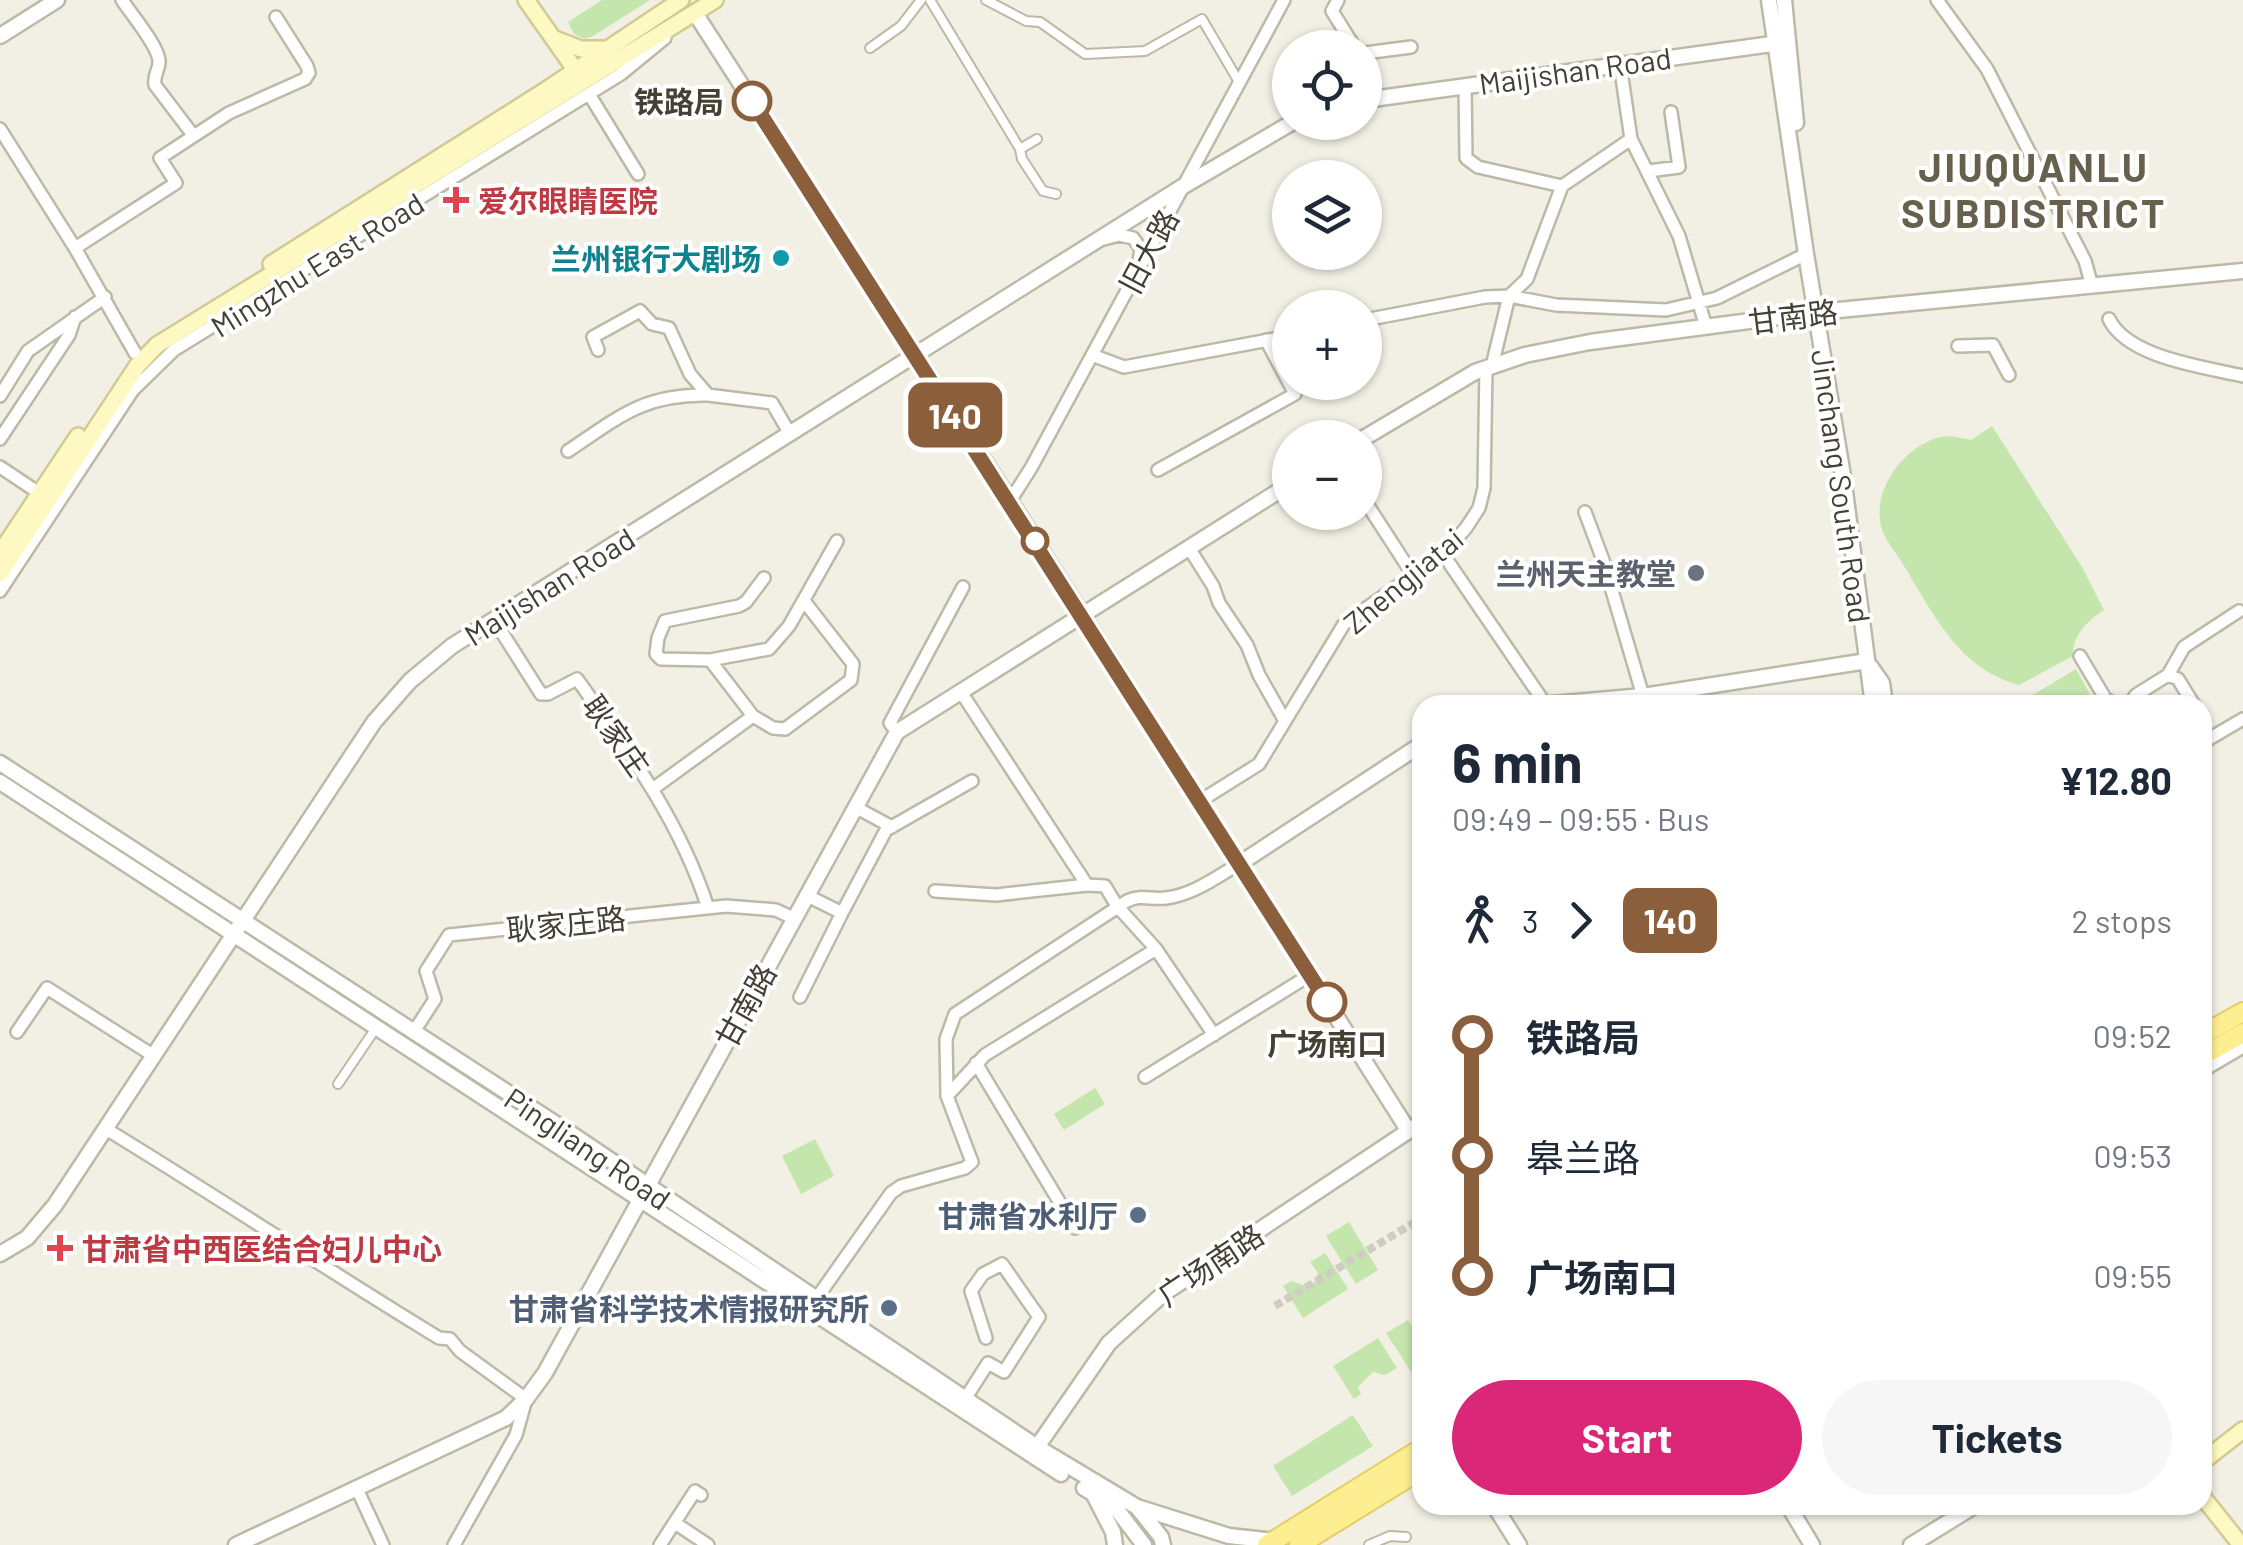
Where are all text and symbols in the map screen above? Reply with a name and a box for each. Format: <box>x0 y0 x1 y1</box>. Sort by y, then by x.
map controls <box>1272 30 1382 530</box>
button: locate <box>1272 30 1382 140</box>
street label: Maijishan Road <box>1477 39 1673 101</box>
marker: 铁路局 <box>733 82 771 120</box>
place label: 铁路局 <box>634 83 724 119</box>
district label: JIUQUANLU SUBDISTRICT <box>1901 142 2167 236</box>
button: layers <box>1272 160 1382 270</box>
place label: 爱尔眼睛医院 <box>478 182 658 218</box>
street label: Mingzhu East Road <box>204 184 430 344</box>
marker: 爱尔眼睛医院 <box>443 187 469 213</box>
street label: 旧大路 <box>1111 203 1185 299</box>
place label: 兰州银行大剧场 <box>551 240 761 276</box>
marker: 兰州银行大剧场 <box>770 247 792 269</box>
button: + <box>1272 290 1382 400</box>
street label: 甘南路 <box>1746 293 1840 339</box>
street label: Jinchang South Road <box>1805 347 1879 625</box>
line badge: 140 <box>898 382 1012 448</box>
text: 140 <box>928 394 982 436</box>
button: − <box>1272 420 1382 530</box>
street label: Maijishan Road <box>457 519 641 653</box>
street label: Zhengjiatai <box>1336 520 1470 640</box>
unlabelled marker <box>1022 528 1048 554</box>
place label: 兰州天主教堂 <box>1496 555 1676 591</box>
marker: 兰州天主教堂 <box>1685 562 1707 584</box>
street label: 耿家庄 <box>576 688 658 782</box>
text: 6 min <box>1452 728 1583 794</box>
text: ¥12.80 <box>2059 757 2172 803</box>
text: 09:49 – 09:55 · Bus <box>1452 799 1709 837</box>
icon: walk <box>1452 893 1507 948</box>
icon: forward <box>1553 893 1608 948</box>
street label: 耿家庄路 <box>504 899 628 947</box>
text: 140 <box>1643 899 1697 941</box>
text: 3 <box>1522 901 1538 939</box>
text: 2 stops <box>2071 901 2172 939</box>
street label: 甘南路 <box>707 957 783 1053</box>
marker: 广场南口 <box>1308 983 1346 1021</box>
text: 铁路局 <box>1526 1014 1640 1060</box>
text: 09:52 <box>2093 1016 2172 1054</box>
place label: 广场南口 <box>1267 1025 1387 1061</box>
street label: Pingliang Road <box>498 1079 678 1217</box>
text: 皋兰路 <box>1526 1134 1640 1180</box>
text: 09:53 <box>2093 1136 2172 1174</box>
place label: 甘肃省水利厅 <box>938 1197 1118 1233</box>
marker: 甘肃省水利厅 <box>1127 1204 1149 1226</box>
street label: 广场南路 <box>1150 1216 1270 1312</box>
place label: 甘肃省中西医结合妇儿中心 <box>82 1230 442 1266</box>
marker: 甘肃省中西医结合妇儿中心 <box>47 1235 73 1261</box>
text: 广场南口 <box>1526 1254 1678 1300</box>
text: 09:55 <box>2094 1256 2172 1294</box>
place label: 甘肃省科学技术情报研究所 <box>509 1290 869 1326</box>
marker: 甘肃省科学技术情报研究所 <box>878 1297 900 1319</box>
button: Start <box>1452 1380 1802 1495</box>
button: Tickets <box>1822 1380 2172 1495</box>

